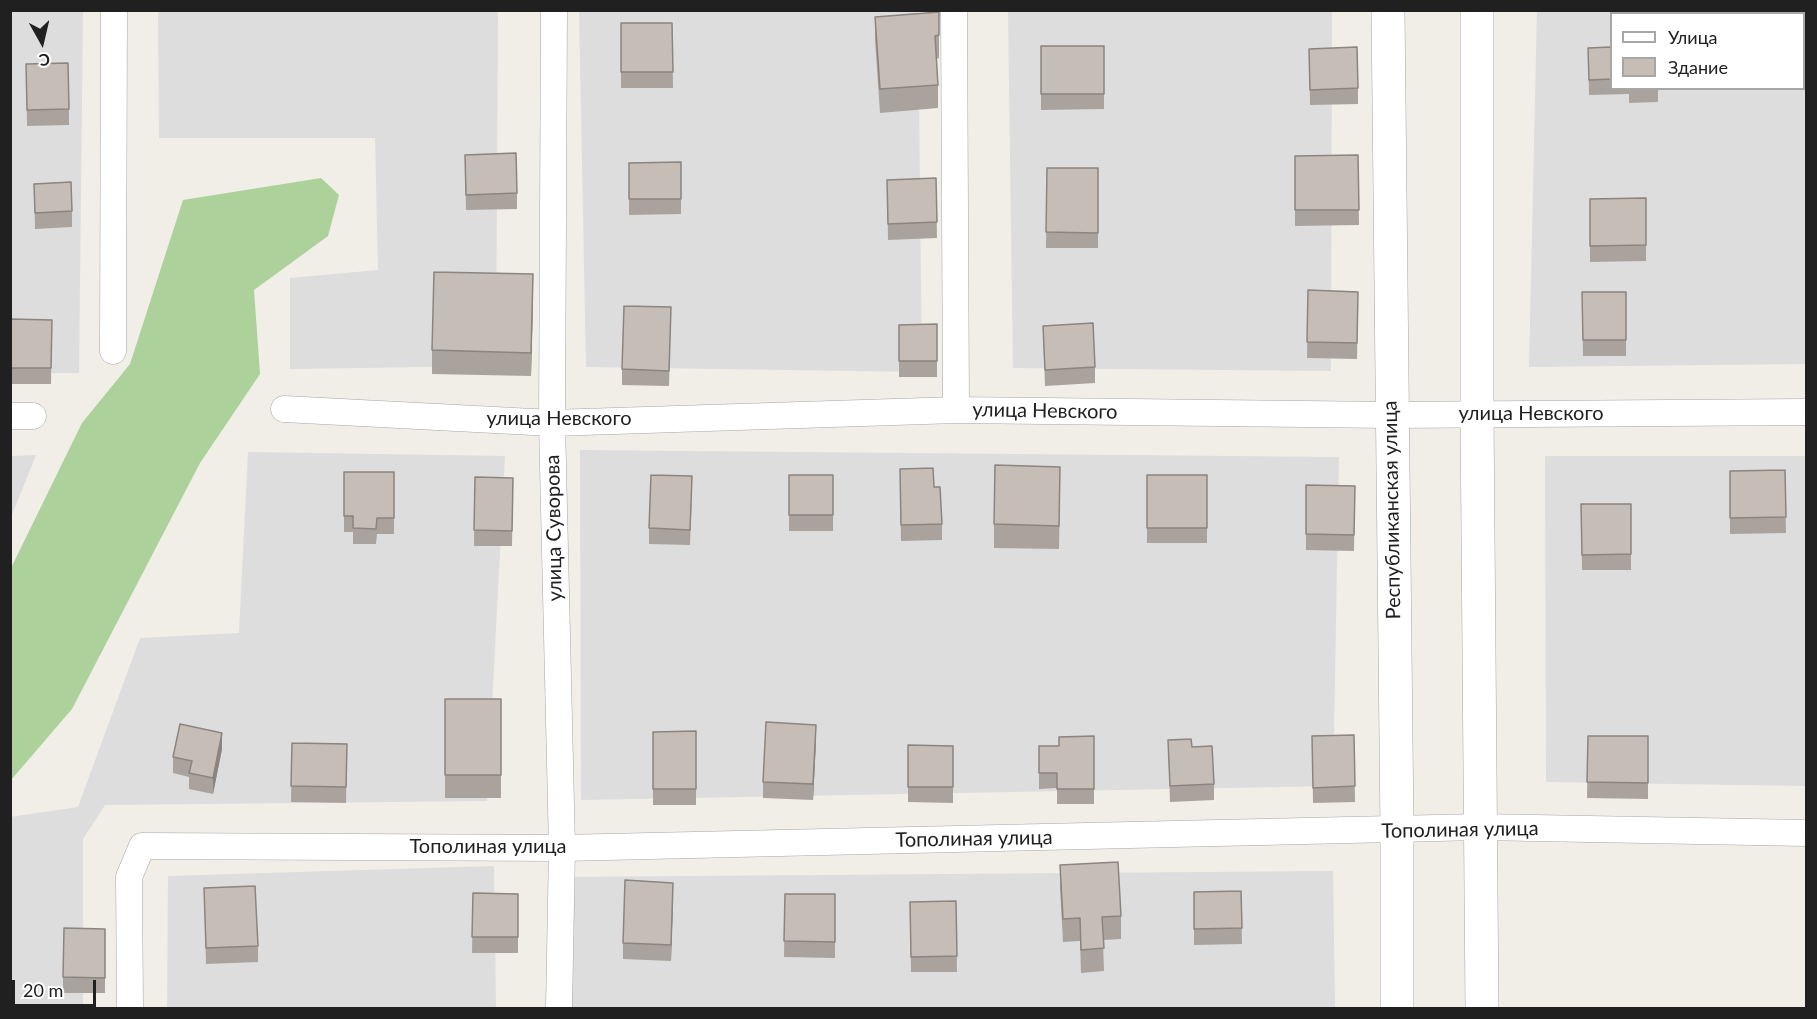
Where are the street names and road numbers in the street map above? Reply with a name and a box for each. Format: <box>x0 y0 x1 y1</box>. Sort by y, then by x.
street label: улица Невского <box>972 398 1118 424</box>
street label: Республиканская улица <box>1378 400 1406 620</box>
street label: улица Невского <box>1458 402 1604 426</box>
street label: улица Невского <box>486 407 632 431</box>
street label: улица Суворова <box>541 454 567 602</box>
street label: Тополиная улица <box>1381 817 1539 843</box>
street label: Тополиная улица <box>895 826 1053 852</box>
street label: Тополиная улица <box>409 835 567 859</box>

